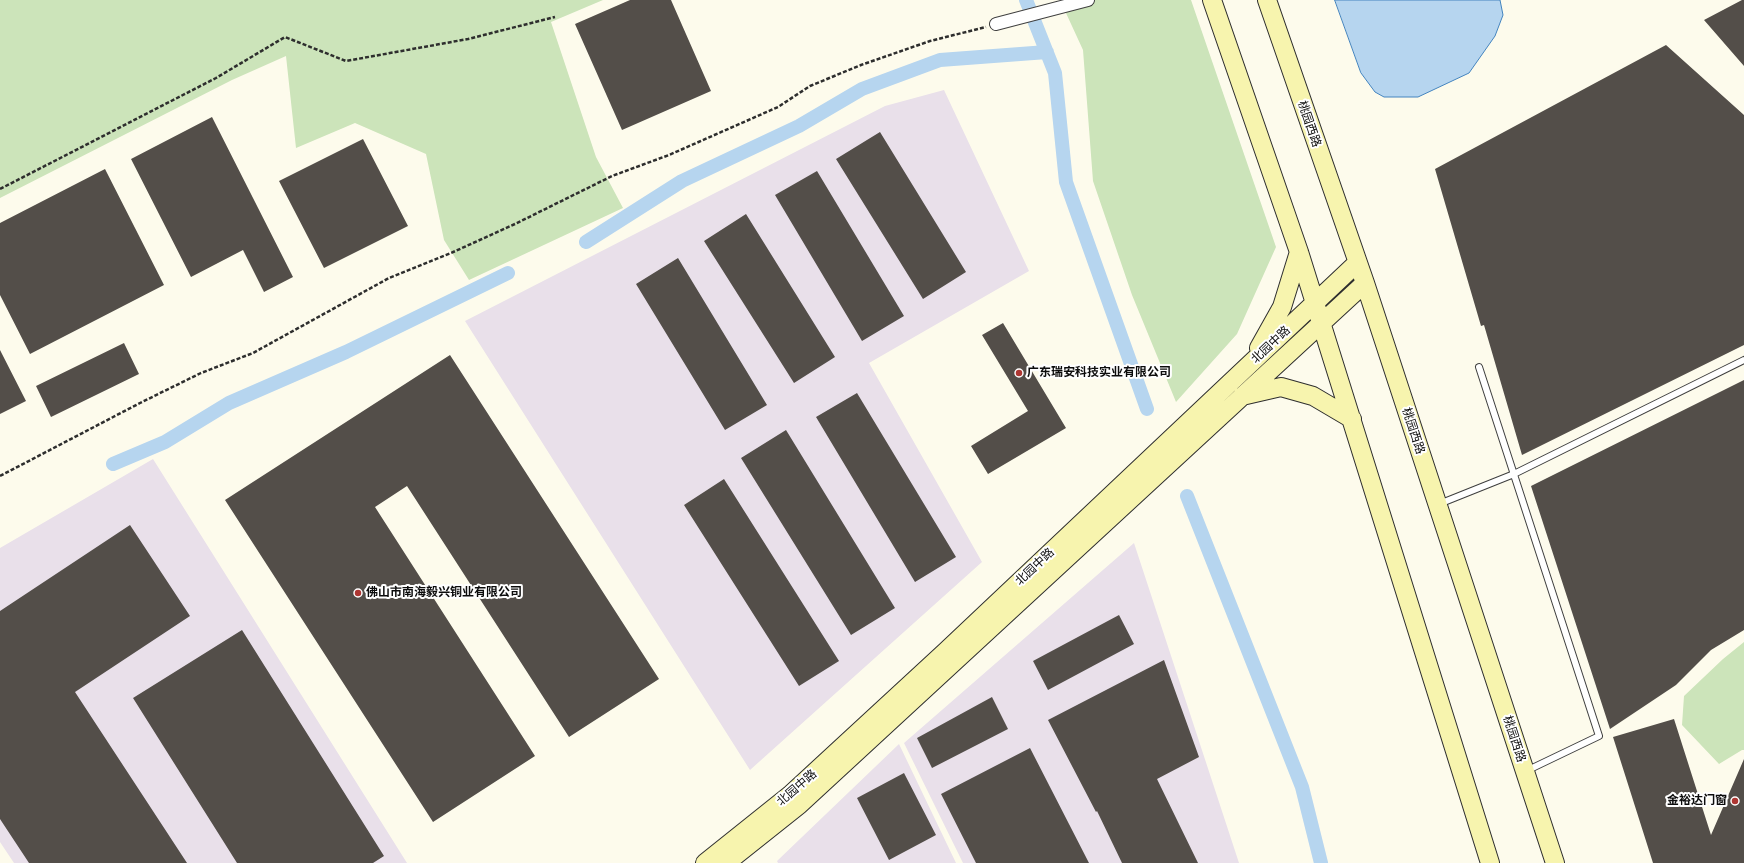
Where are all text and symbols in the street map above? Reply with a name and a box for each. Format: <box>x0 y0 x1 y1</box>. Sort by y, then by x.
street label: 桃园西路 <box>1294 99 1324 149</box>
street label: 北园中路 <box>1249 323 1293 367</box>
place label: 广东瑞安科技实业有限公司 <box>1027 366 1171 380</box>
marker: 广东瑞安科技实业有限公司 <box>1014 368 1024 378</box>
street label: 桃园西路 <box>1399 406 1427 456</box>
street label: 北园中路 <box>1013 545 1057 589</box>
place label: 佛山市南海毅兴铜业有限公司 <box>366 586 522 600</box>
marker: 佛山市南海毅兴铜业有限公司 <box>353 588 363 598</box>
street label: 桃园西路 <box>1500 714 1528 764</box>
street label: 北园中路 <box>774 767 820 809</box>
place label: 金裕达门窗 <box>1667 794 1727 808</box>
marker: 金裕达门窗 <box>1730 796 1740 806</box>

